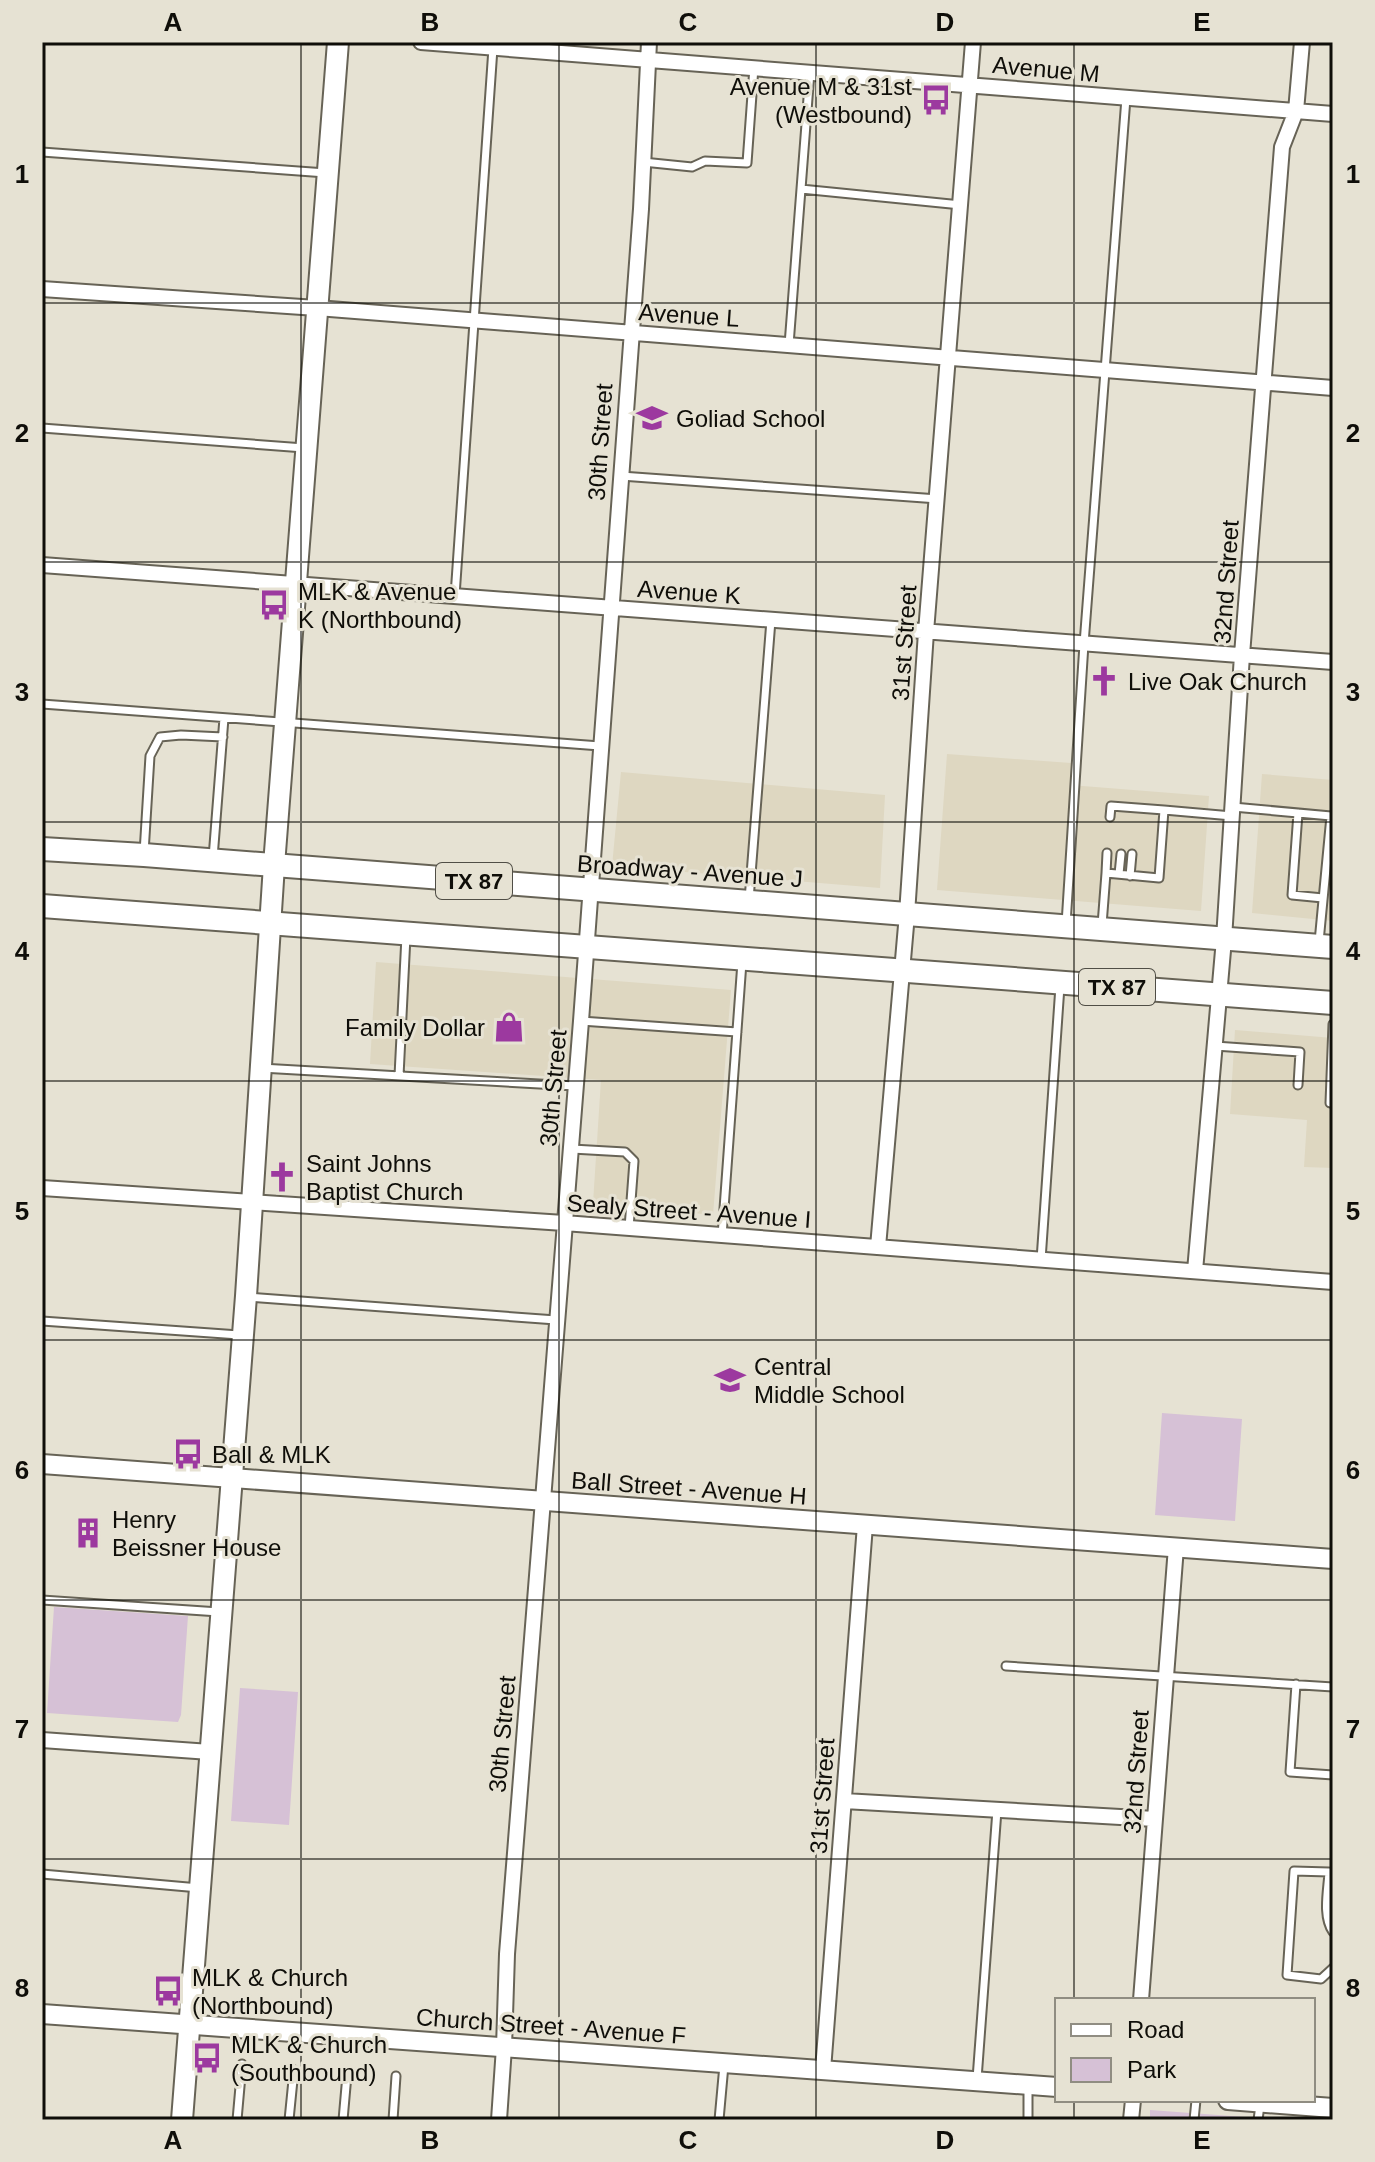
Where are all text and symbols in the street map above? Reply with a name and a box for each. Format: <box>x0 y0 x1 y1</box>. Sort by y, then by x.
text: A <box>164 7 183 37</box>
text: B <box>421 7 439 37</box>
text: C <box>679 7 698 37</box>
text: D <box>936 7 954 37</box>
text: E <box>1193 7 1211 37</box>
street label: Avenue M <box>991 51 1101 87</box>
place label: Avenue M & 31st (Westbound) <box>730 73 912 128</box>
bus stop icon: Avenue M & 31st (Westbound) <box>919 83 953 117</box>
text: 1 <box>15 159 29 189</box>
text: 1 <box>1346 159 1360 189</box>
street label: Avenue L <box>638 298 740 332</box>
street label: 30th Street <box>582 382 618 502</box>
school or university icon: Goliad School <box>635 401 669 435</box>
place label: Goliad School <box>676 405 825 432</box>
text: 2 <box>15 418 29 448</box>
text: 2 <box>1346 418 1360 448</box>
street label: 32nd Street <box>1208 519 1244 645</box>
street label: Avenue K <box>636 575 742 609</box>
place label: MLK & Avenue K (Northbound) <box>298 578 462 633</box>
street label: 31st Street <box>886 584 922 702</box>
bus stop icon: MLK & Avenue K (Northbound) <box>257 588 291 622</box>
church icon: Live Oak Church <box>1087 664 1121 698</box>
place label: Live Oak Church <box>1128 668 1307 695</box>
text: 3 <box>15 677 29 707</box>
text: 3 <box>1346 677 1360 707</box>
street label: Broadway - Avenue J <box>576 850 804 892</box>
road number: TX 87 <box>436 863 512 899</box>
text: 4 <box>15 936 30 966</box>
text: 4 <box>1346 936 1361 966</box>
road number: TX 87 <box>1079 969 1155 1005</box>
shop icon: Family Dollar <box>492 1010 526 1044</box>
place label: Family Dollar <box>345 1014 485 1041</box>
street label: 30th Street <box>534 1028 572 1148</box>
place label: Saint Johns Baptist Church <box>306 1150 463 1205</box>
church icon: Saint Johns Baptist Church <box>265 1160 299 1194</box>
street label: Sealy Street - Avenue I <box>566 1189 812 1233</box>
text: 5 <box>15 1196 29 1226</box>
text: 5 <box>1346 1196 1360 1226</box>
place label: Central Middle School <box>754 1353 905 1408</box>
school or university icon: Central Middle School <box>713 1363 747 1397</box>
bus stop icon: Ball & MLK <box>171 1437 205 1471</box>
place label: Ball & MLK <box>212 1441 331 1468</box>
text: 6 <box>15 1455 29 1485</box>
text: 6 <box>1346 1455 1360 1485</box>
street label: Ball Street - Avenue H <box>571 1466 807 1510</box>
place label: Henry Beissner House <box>112 1506 281 1561</box>
building icon: Henry Beissner House <box>71 1516 105 1550</box>
street label: 30th Street <box>483 1674 521 1794</box>
street label: 32nd Street <box>1118 1709 1154 1835</box>
text: 7 <box>15 1714 29 1744</box>
text: 7 <box>1346 1714 1360 1744</box>
street label: 31st Street <box>804 1737 840 1855</box>
place label: MLK & Church (Northbound) <box>192 1964 348 2019</box>
text: 8 <box>15 1973 29 2003</box>
text: 8 <box>1346 1973 1360 2003</box>
bus stop icon: MLK & Church (Northbound) <box>151 1974 185 2008</box>
legend <box>1055 1998 1315 2102</box>
street label: Church Street - Avenue F <box>415 2003 687 2049</box>
text: Road <box>1127 2016 1184 2043</box>
place label: MLK & Church (Southbound) <box>231 2031 387 2086</box>
bus stop icon: MLK & Church (Southbound) <box>190 2041 224 2075</box>
text: Park <box>1127 2056 1177 2083</box>
text: A <box>164 2125 183 2155</box>
text: B <box>421 2125 439 2155</box>
text: C <box>679 2125 698 2155</box>
text: D <box>936 2125 954 2155</box>
text: E <box>1193 2125 1211 2155</box>

